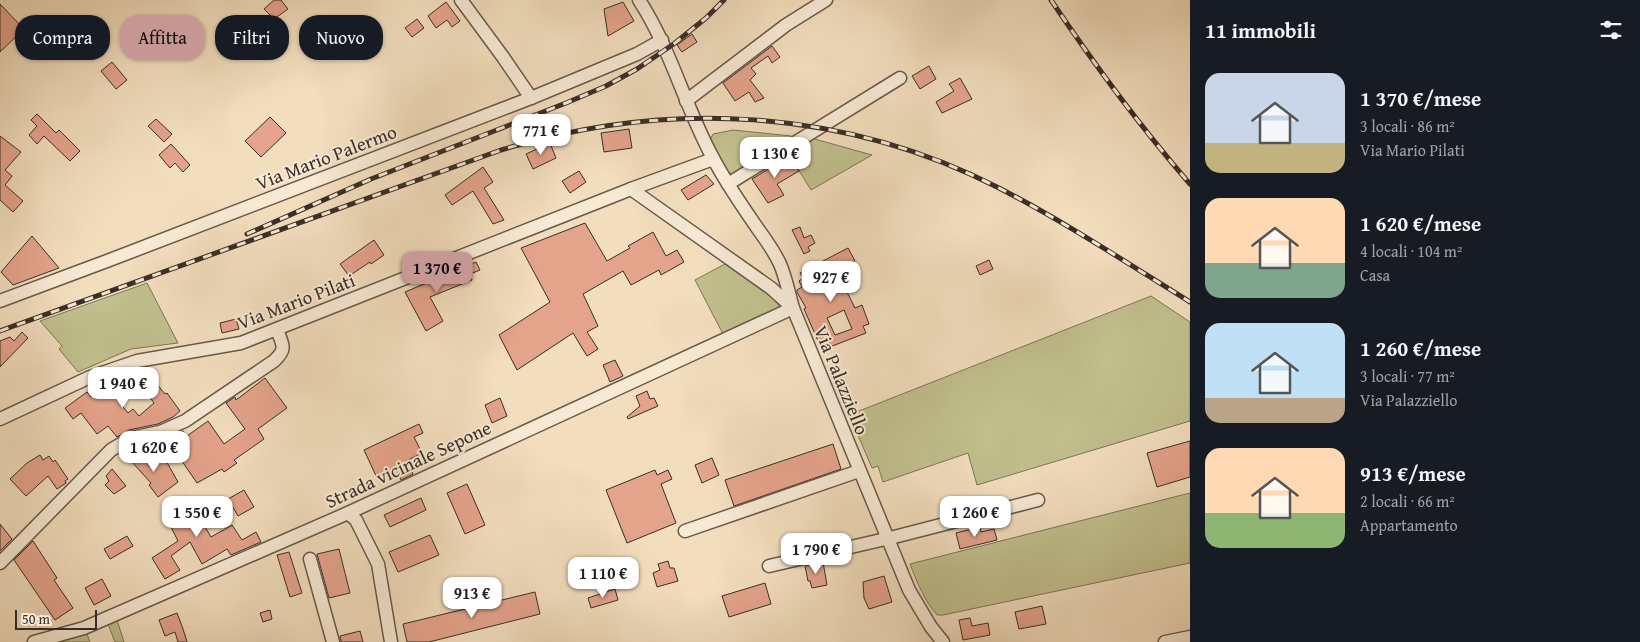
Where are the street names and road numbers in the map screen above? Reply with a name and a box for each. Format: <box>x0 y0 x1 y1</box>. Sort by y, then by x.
street label: Via Mario Palermo <box>251 117 401 197</box>
street label: Via Mario Pilati <box>233 266 359 336</box>
street label: Via Palazziello <box>807 321 877 439</box>
street label: Strada vicinale Sepone <box>320 413 496 515</box>

